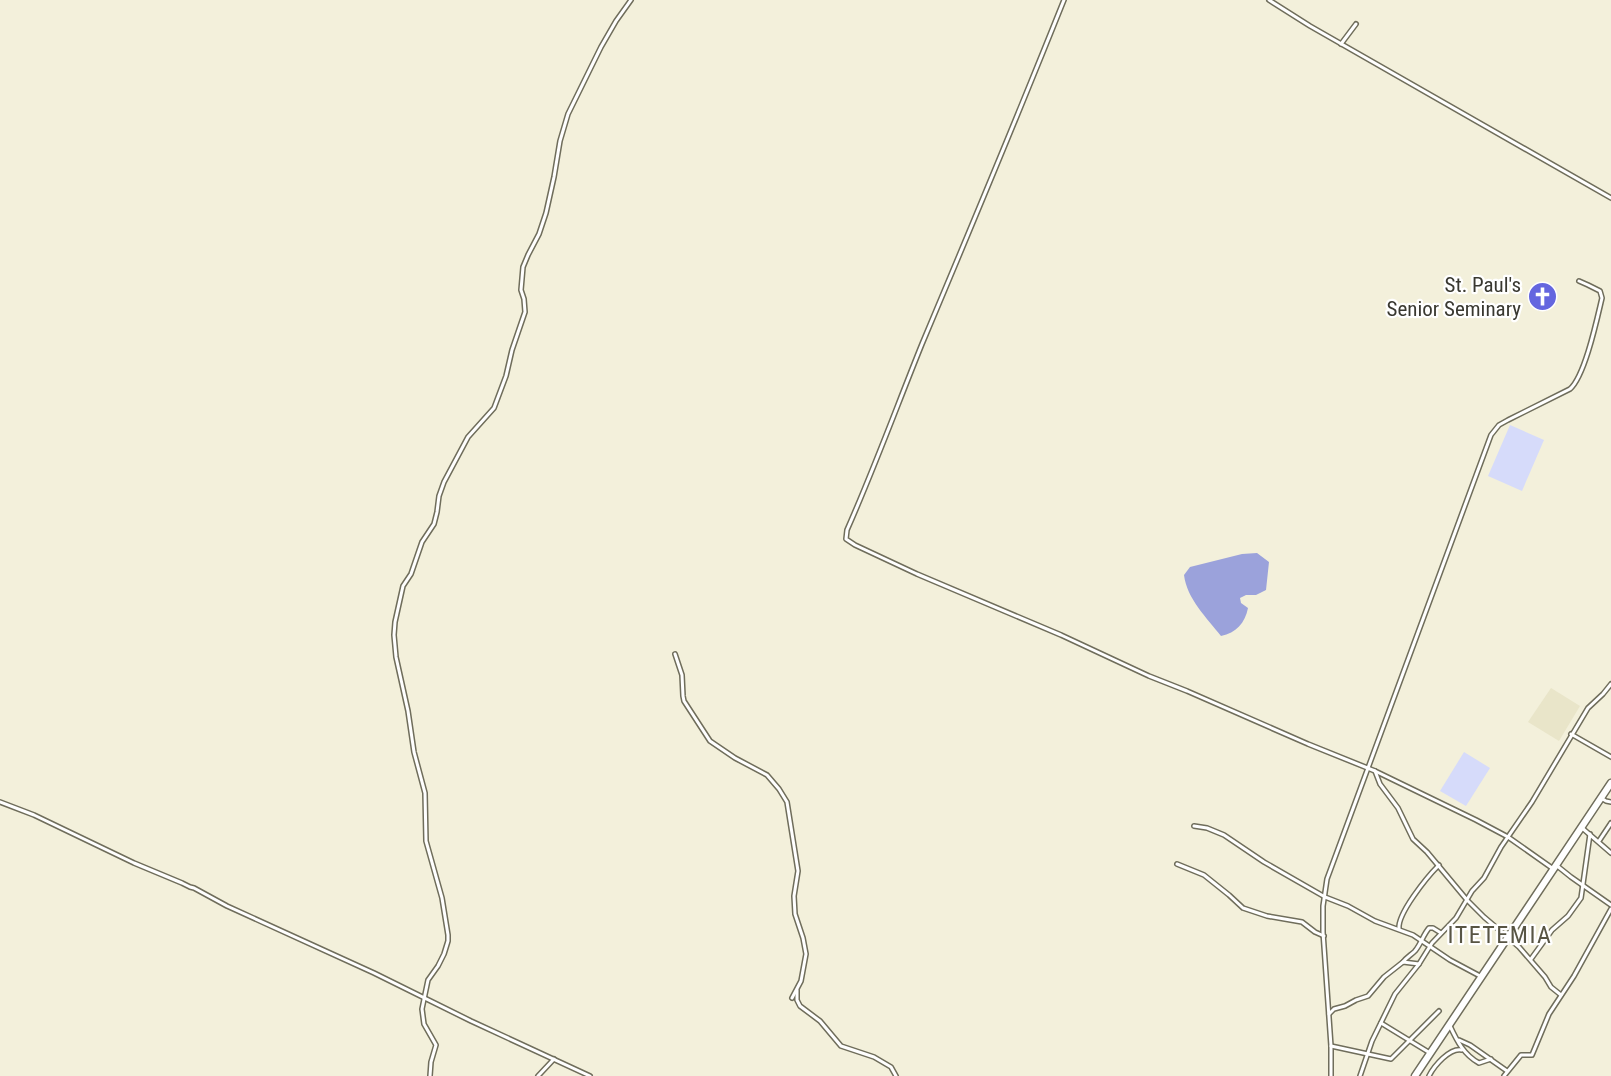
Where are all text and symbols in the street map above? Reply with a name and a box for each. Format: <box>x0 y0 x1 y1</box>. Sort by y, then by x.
place label: St. Paul's Senior Seminary <box>1387 273 1521 321</box>
church icon: St. Paul's Senior Seminary <box>1526 281 1558 313</box>
district label: ITETEMIA <box>1448 921 1552 949</box>

